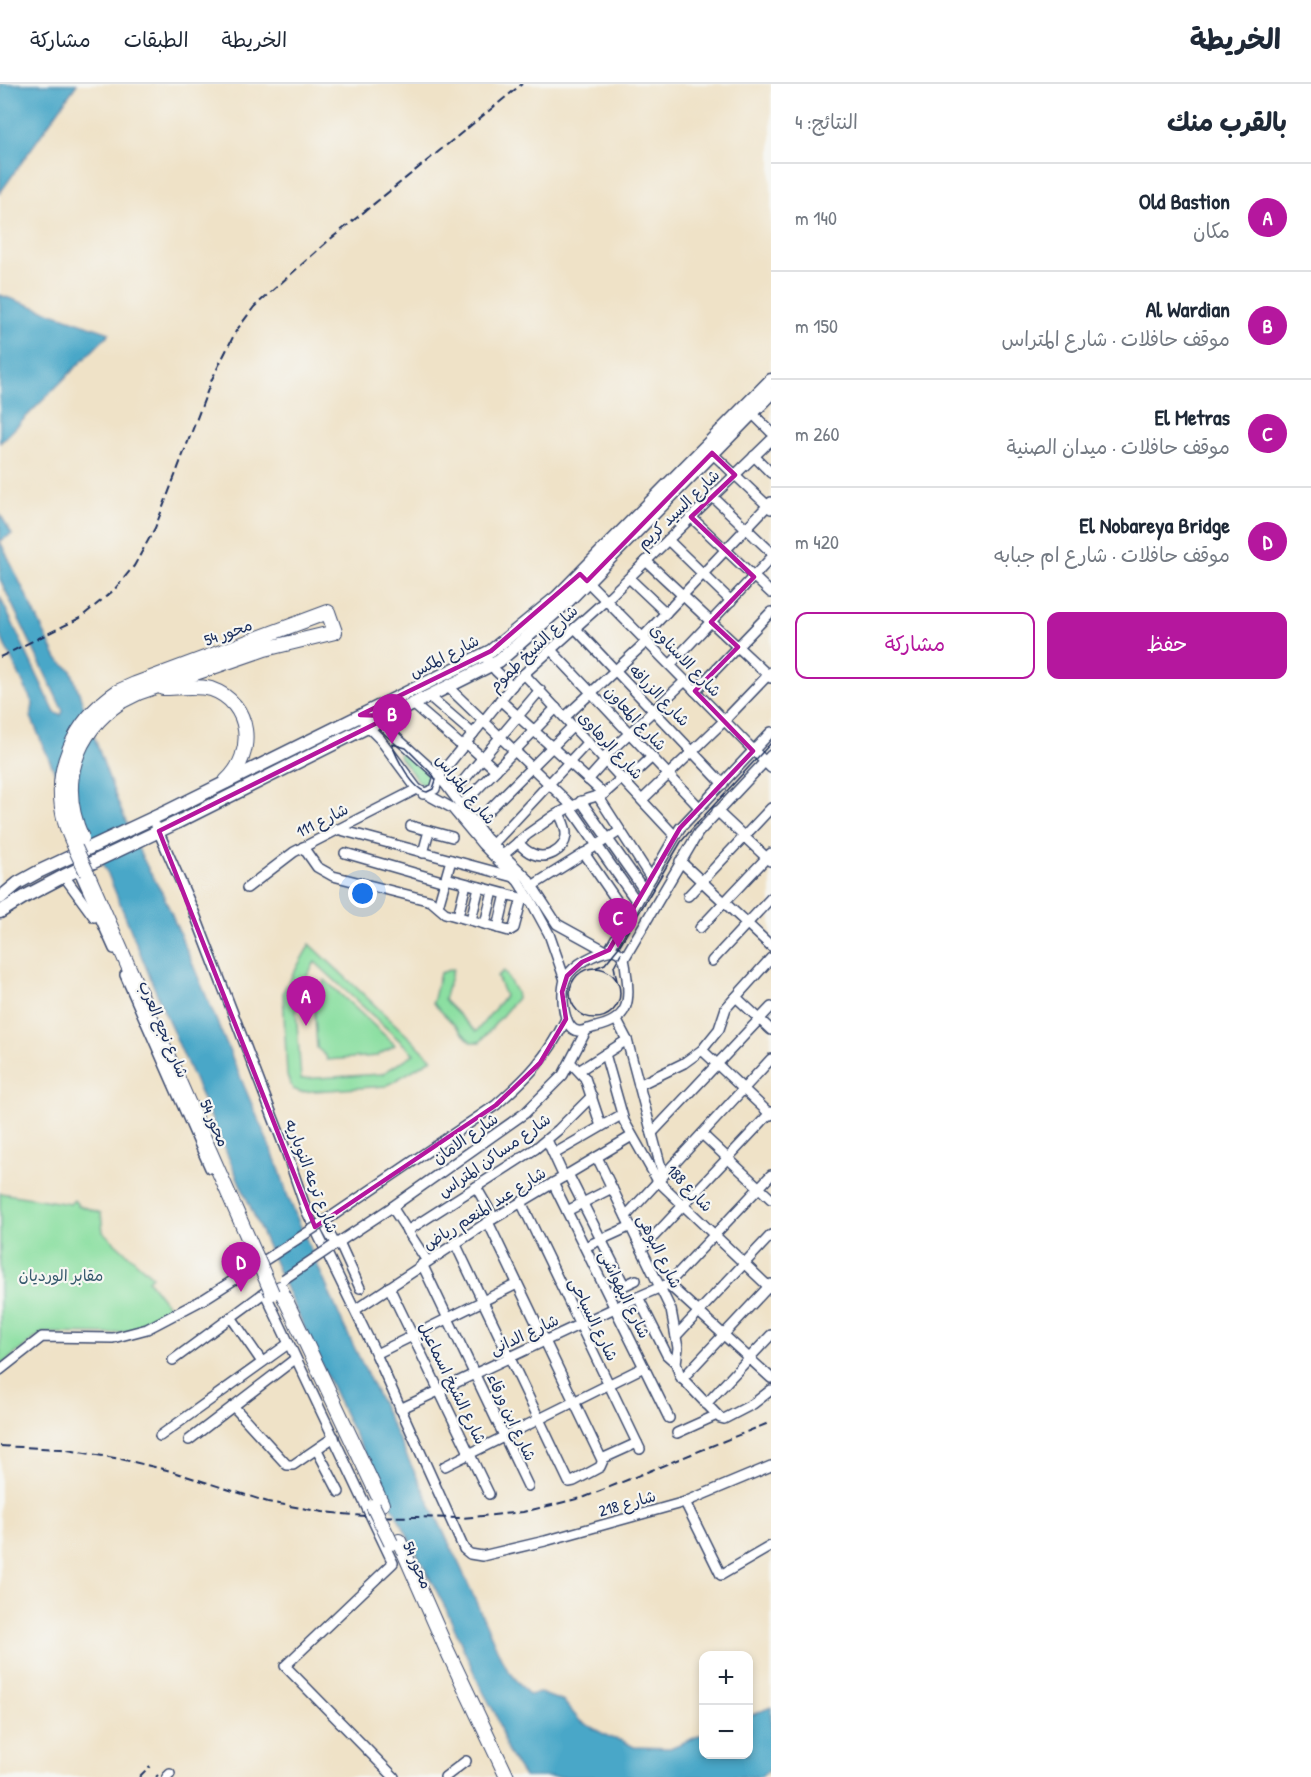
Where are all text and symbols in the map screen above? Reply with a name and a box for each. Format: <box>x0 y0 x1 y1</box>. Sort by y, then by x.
text: الخريطة <box>1190 20 1281 58</box>
text: مشاركة <box>30 25 91 54</box>
text: الطبقات <box>124 25 189 54</box>
text: الخريطة <box>222 25 287 54</box>
text: بالقرب منك <box>1167 104 1287 139</box>
text: النتائج: 4 <box>795 108 858 135</box>
text: Old Bastion <box>1139 186 1230 216</box>
text: 140 m <box>795 204 837 231</box>
text: A <box>1263 204 1272 231</box>
text: مكان <box>1193 217 1230 244</box>
text: Al Wardian <box>1146 294 1230 324</box>
text: 150 m <box>795 312 838 339</box>
text: B <box>1262 312 1273 339</box>
text: موقف حافلات · شارع المتراس <box>1002 325 1230 352</box>
text: El Metras <box>1154 402 1230 432</box>
text: 260 m <box>795 420 840 447</box>
text: C <box>1262 420 1273 447</box>
text: موقف حافلات · ميدان الصنية <box>1006 433 1230 460</box>
street label: شارع السيد كريم <box>632 464 726 556</box>
text: El Nobareya Bridge <box>1079 510 1230 540</box>
text: 420 m <box>795 528 839 555</box>
text: D <box>1263 528 1272 555</box>
text: موقف حافلات · شارع ام جبابه <box>994 541 1230 568</box>
street label: شارع الشيخ طموم <box>483 600 584 698</box>
button: مشاركة <box>795 612 1035 679</box>
button: حفظ <box>1047 612 1287 679</box>
street label: محور 54 <box>201 613 255 651</box>
street label: شارع الاسناوى <box>645 619 727 702</box>
street label: شارع المكس <box>405 629 483 684</box>
street label: شارع الزرافه <box>624 659 695 732</box>
street label: شارع المعاون <box>599 681 672 756</box>
pin: B <box>372 694 412 744</box>
street label: شارع الرهاوى <box>573 706 648 785</box>
street label: شارع المتراس <box>430 749 501 829</box>
street label: شارع 111 <box>292 798 352 843</box>
your location <box>348 879 377 908</box>
pin: C <box>598 898 638 948</box>
pin: A <box>286 976 326 1026</box>
street label: شارع نجع العرب <box>133 977 194 1081</box>
street label: محور 54 <box>195 1096 235 1150</box>
street label: شارع الامان <box>428 1107 503 1169</box>
street label: شارع مساكن المتراس <box>433 1108 555 1203</box>
street label: شارع ترعه النوباريه <box>279 1116 344 1237</box>
street label: شارع 188 <box>661 1160 718 1217</box>
street label: شارع عبد المنعم رياض <box>418 1161 551 1256</box>
street label: شارع البوهى <box>632 1210 687 1292</box>
pin: D <box>222 1242 260 1292</box>
street label: شارع البهواشى <box>593 1246 656 1342</box>
park label: مقابر الورديان <box>19 1264 103 1286</box>
street label: شارع السباحى <box>563 1273 624 1365</box>
street label: شارع الدانى <box>486 1308 563 1361</box>
street label: شارع الشيخ اسماعيل <box>413 1318 492 1448</box>
street label: شارع ابن ورقاء <box>481 1370 542 1465</box>
street label: شارع 218 <box>596 1484 658 1523</box>
street label: محور 54 <box>398 1538 438 1592</box>
map controls <box>699 1651 753 1759</box>
button: + <box>699 1651 753 1705</box>
button: − <box>699 1705 753 1759</box>

